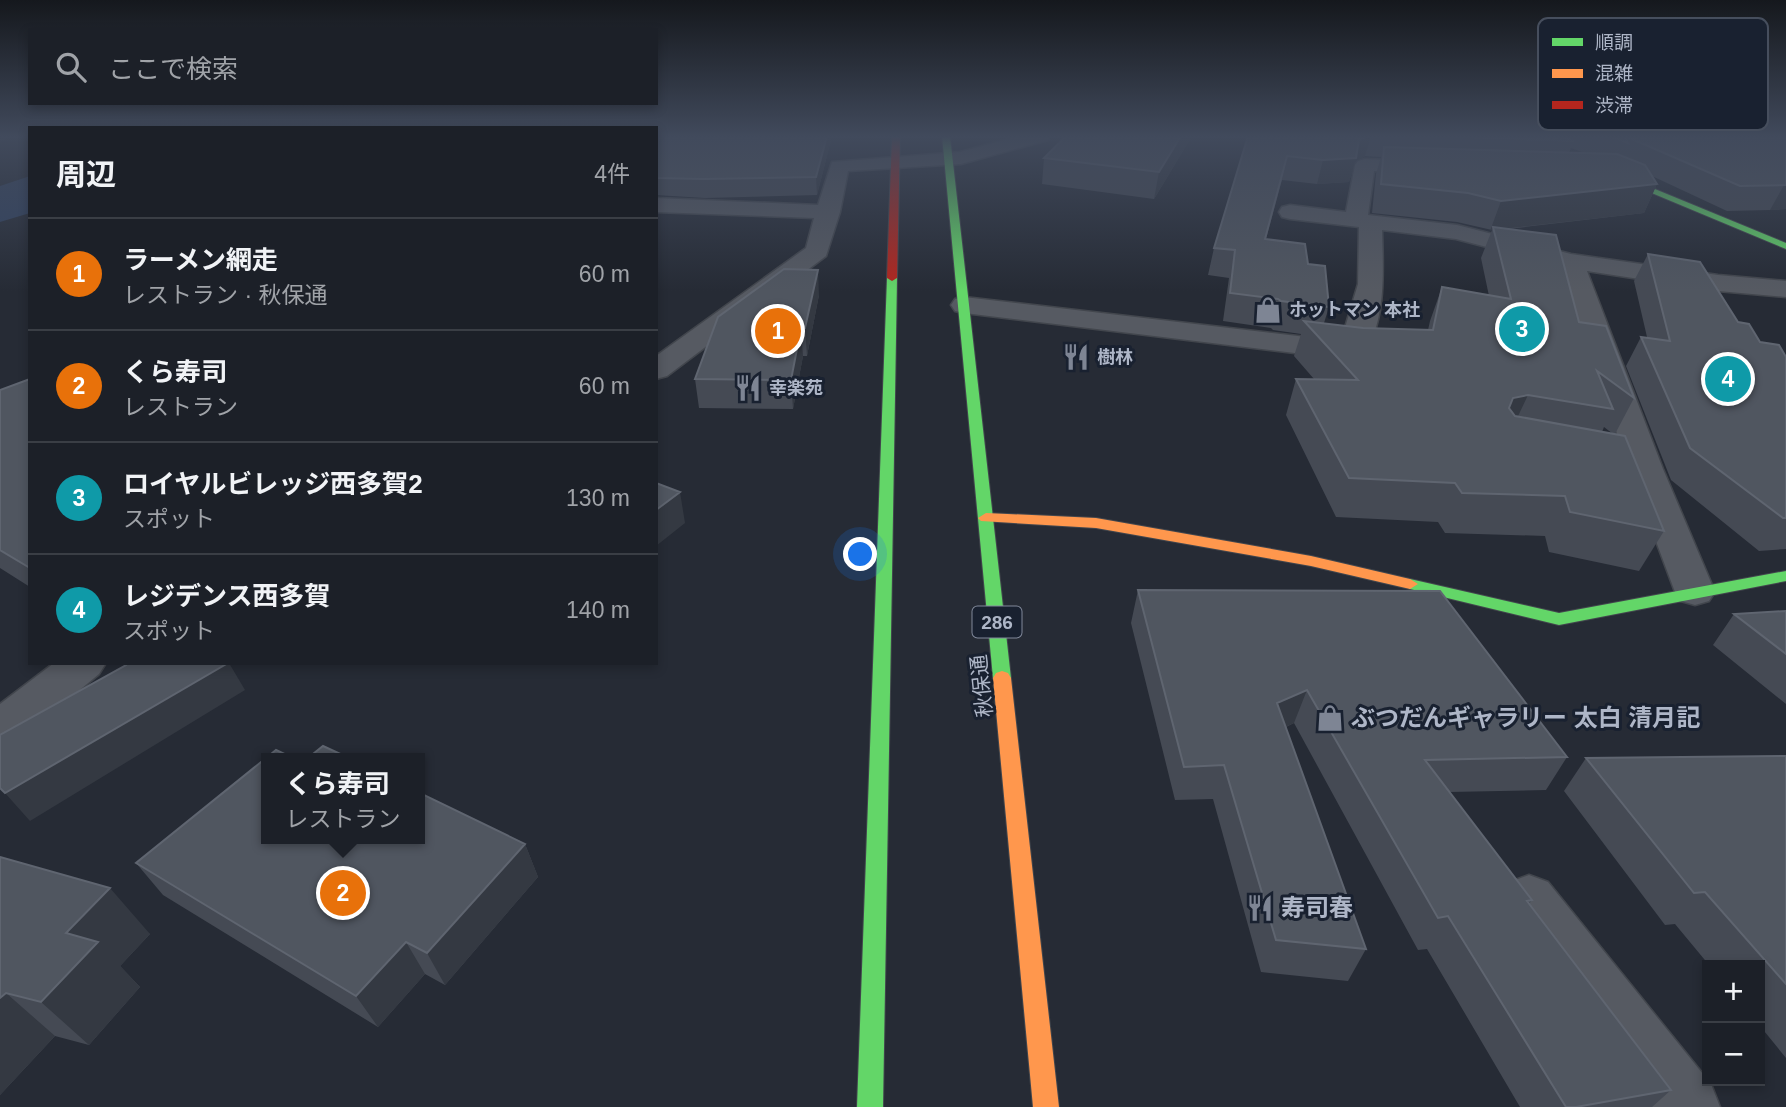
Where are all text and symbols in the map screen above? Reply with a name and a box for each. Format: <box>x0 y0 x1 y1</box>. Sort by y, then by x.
legend <box>1538 18 1768 130</box>
search box <box>28 28 658 105</box>
text: 順調 <box>1595 32 1633 53</box>
icon: search <box>52 48 90 86</box>
text: ここで検索 <box>108 54 238 84</box>
text: 混雑 <box>1595 63 1633 84</box>
text: 渋滞 <box>1595 95 1633 116</box>
text: 周辺 <box>56 158 116 191</box>
text: 4件 <box>594 161 630 187</box>
text: ラーメン網走 <box>123 245 278 275</box>
text: 1 <box>73 261 85 287</box>
text: 60 m <box>579 261 630 287</box>
text: レストラン · 秋保通 <box>123 282 327 308</box>
shop icon: ホットマン 本社 <box>1253 295 1283 325</box>
place label: ホットマン 本社 <box>1289 300 1420 320</box>
pin: 3 <box>1499 303 1545 355</box>
pin: 1 <box>755 305 801 357</box>
restaurant icon: 樹林 <box>1061 342 1091 372</box>
place label: 樹林 <box>1097 347 1133 367</box>
pin: 4 <box>1705 353 1751 405</box>
text: くら寿司 <box>123 357 227 387</box>
text: 2 <box>73 373 85 399</box>
text: 60 m <box>579 373 630 399</box>
restaurant icon: 幸楽苑 <box>733 373 763 403</box>
place label: 幸楽苑 <box>769 378 823 398</box>
text: レストラン <box>123 394 238 420</box>
text: ロイヤルビレッジ西多賀2 <box>123 469 423 499</box>
text: 3 <box>73 485 85 511</box>
text: 130 m <box>566 485 630 511</box>
text: スポット <box>123 506 215 532</box>
your location <box>843 537 877 571</box>
text: レジデンス西多賀 <box>123 581 330 611</box>
text: 4 <box>73 597 85 623</box>
text: 140 m <box>566 597 630 623</box>
road number: 286 <box>972 607 1021 638</box>
text: スポット <box>123 618 215 644</box>
street label: 秋保通 <box>967 654 996 719</box>
shop icon: ぶつだんギャラリー 太白 清月記 <box>1315 703 1345 733</box>
place label: ぶつだんギャラリー 太白 清月記 <box>1351 704 1700 731</box>
popup <box>261 753 425 844</box>
text: くら寿司 <box>286 769 390 799</box>
text: レストラン <box>286 806 401 832</box>
pin: 2 <box>320 867 366 919</box>
restaurant icon: 寿司春 <box>1245 893 1275 923</box>
place label: 寿司春 <box>1281 894 1353 921</box>
map controls <box>1702 960 1765 1086</box>
button: + <box>1702 960 1765 1023</box>
button: − <box>1702 1023 1765 1086</box>

